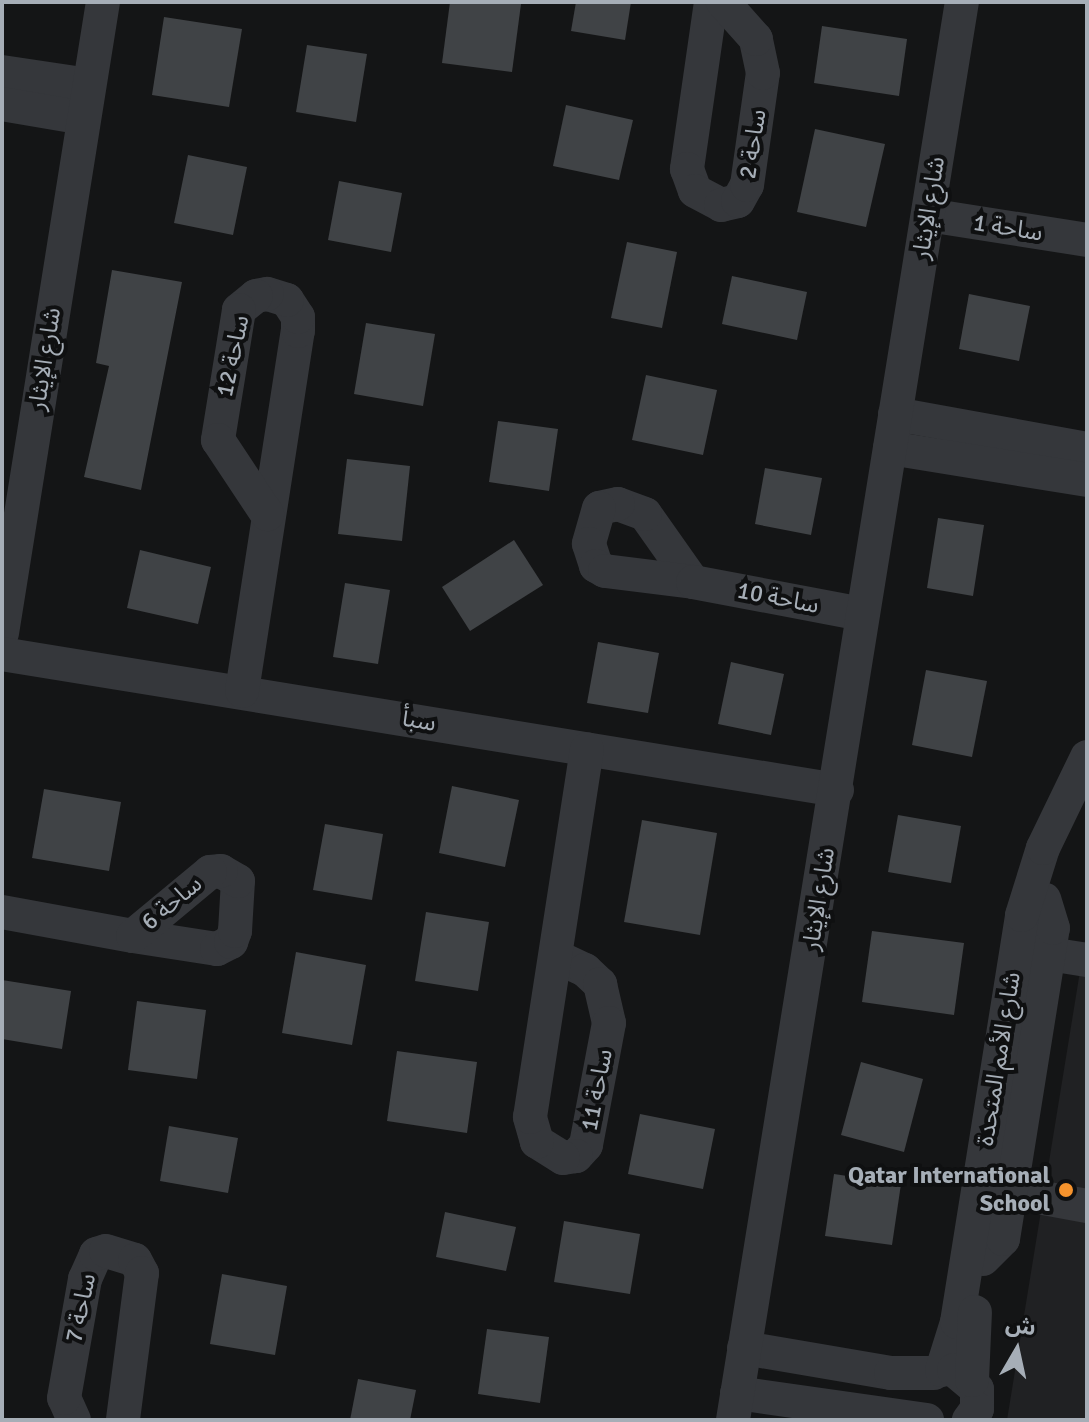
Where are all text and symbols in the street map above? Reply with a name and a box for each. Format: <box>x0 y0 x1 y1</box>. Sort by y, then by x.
street label: ساحة 2 <box>733 107 773 181</box>
street label: شارع الإيثار <box>907 155 951 261</box>
street label: ساحة 1 <box>971 208 1045 248</box>
street label: شارع الإيثار <box>23 306 67 412</box>
street label: ساحة 12 <box>210 313 256 399</box>
street label: ساحة 10 <box>735 576 821 620</box>
street label: سبأ <box>400 704 438 738</box>
street label: شارع الإيثار <box>797 846 841 952</box>
street label: ساحة 6 <box>136 870 208 936</box>
street label: شارع الأمم المتحدة <box>971 970 1027 1148</box>
street label: ساحة 11 <box>575 1047 619 1133</box>
place label: Qatar International School <box>848 1162 1050 1218</box>
marker: Qatar International School <box>1057 1181 1075 1199</box>
street label: ساحة 7 <box>60 1271 102 1345</box>
north arrow <box>977 1310 1057 1390</box>
text: ش <box>1004 1310 1038 1341</box>

